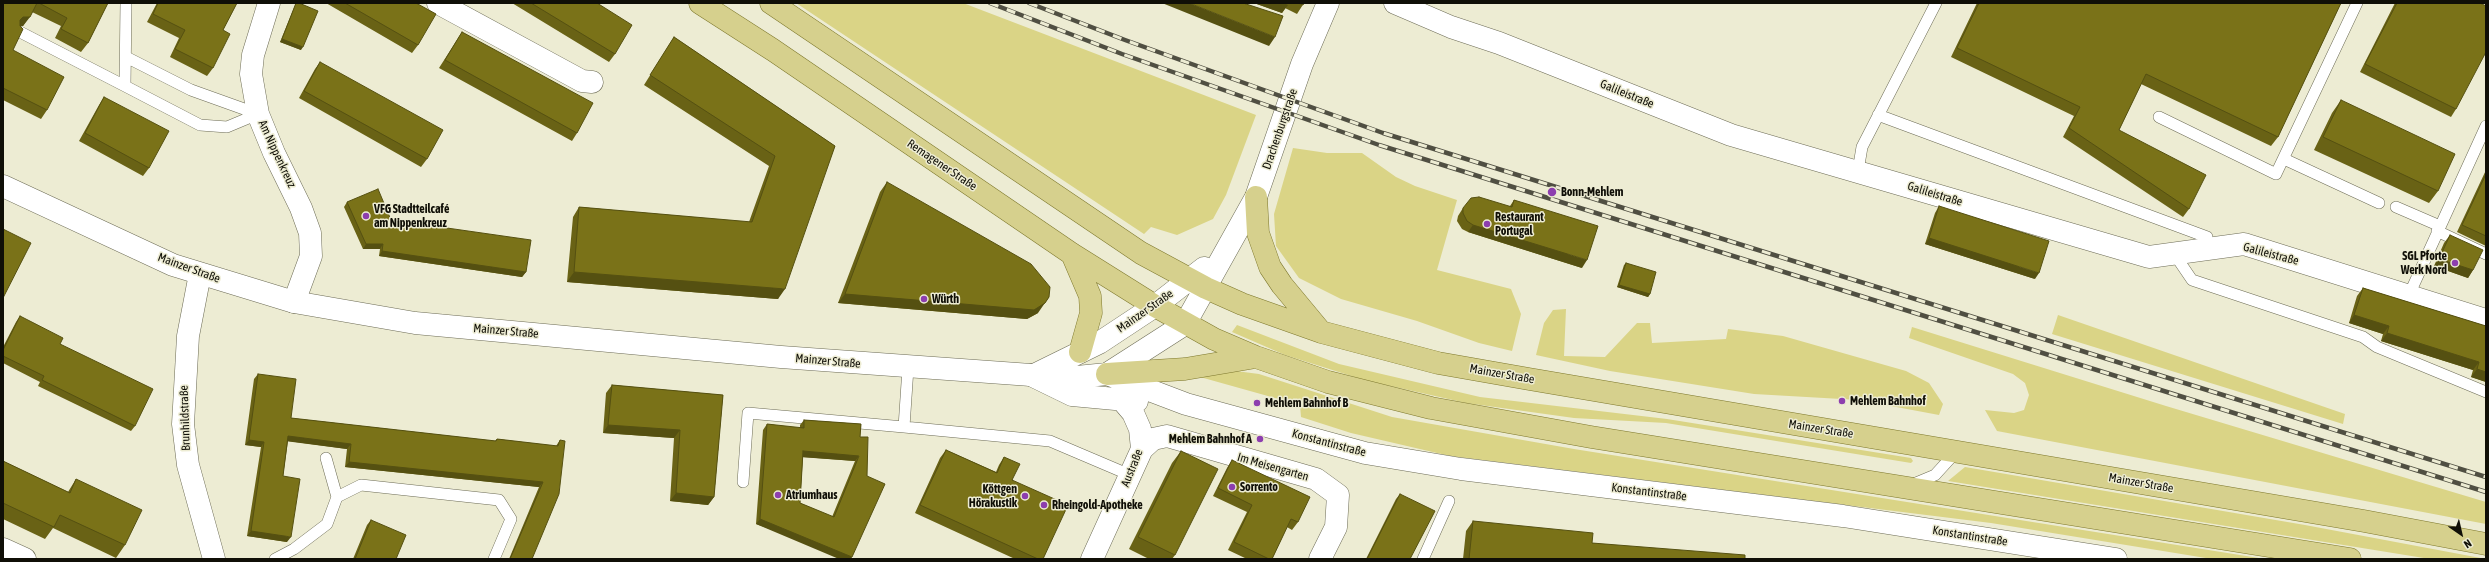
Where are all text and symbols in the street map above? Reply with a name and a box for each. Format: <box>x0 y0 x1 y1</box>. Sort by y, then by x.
street label: Galileistraße <box>1598 77 1656 111</box>
street label: Drachenburgstraße <box>1259 87 1301 171</box>
street label: Am Nippenkreuz <box>255 118 299 190</box>
street label: Remagener Straße <box>904 136 980 194</box>
street label: Galileistraße <box>1906 179 1964 209</box>
place label: Bonn-Mehlem <box>1561 185 1623 199</box>
marker: Bonn-Mehlem <box>1546 186 1558 198</box>
place label: VFG Stadtteilcafé am Nippenkreuz <box>374 202 449 230</box>
place label: Restaurant Portugal <box>1495 210 1544 238</box>
marker: VFG Stadtteilcafé am Nippenkreuz <box>361 211 371 221</box>
marker: Restaurant Portugal <box>1482 219 1492 229</box>
street label: Galileistraße <box>2242 240 2300 268</box>
place label: SGL Pforte Werk Nord <box>2401 249 2447 277</box>
street label: Mainzer Straße <box>156 250 222 286</box>
marker: SGL Pforte Werk Nord <box>2450 258 2460 268</box>
street label: Mainzer Straße <box>1114 286 1176 336</box>
place label: Würth <box>932 292 959 306</box>
marker: Würth <box>919 294 929 304</box>
street label: Mainzer Straße <box>473 321 539 341</box>
street label: Mainzer Straße <box>795 351 861 371</box>
street label: Mainzer Straße <box>1468 361 1536 387</box>
street label: Brunhildstraße <box>177 385 193 451</box>
place label: Mehlem Bahnhof <box>1850 394 1926 408</box>
place label: Mehlem Bahnhof B <box>1265 396 1348 410</box>
marker: Mehlem Bahnhof <box>1837 396 1847 406</box>
marker: Mehlem Bahnhof B <box>1252 398 1262 408</box>
street label: Mainzer Straße <box>1788 417 1854 441</box>
street label: Konstantinstraße <box>1290 426 1368 460</box>
place label: Mehlem Bahnhof A <box>1169 432 1252 446</box>
marker: Mehlem Bahnhof A <box>1255 434 1265 444</box>
street label: Austraße <box>1118 447 1146 489</box>
street label: Im Meisengarten <box>1236 450 1310 484</box>
street label: Mainzer Straße <box>2107 470 2175 496</box>
place label: Sorrento <box>1240 480 1278 494</box>
street label: Konstantinstraße <box>1610 480 1688 504</box>
place label: Köttgen Hörakustik <box>969 482 1017 510</box>
marker: Sorrento <box>1227 482 1237 492</box>
place label: Atriumhaus <box>786 488 838 502</box>
marker: Atriumhaus <box>773 490 783 500</box>
marker: Köttgen Hörakustik <box>1020 491 1030 501</box>
place label: Rheingold-Apotheke <box>1052 498 1143 512</box>
marker: Rheingold-Apotheke <box>1039 500 1049 510</box>
north arrow <box>2441 514 2481 554</box>
street label: Konstantinstraße <box>1931 523 2009 549</box>
text: N <box>2462 537 2474 551</box>

